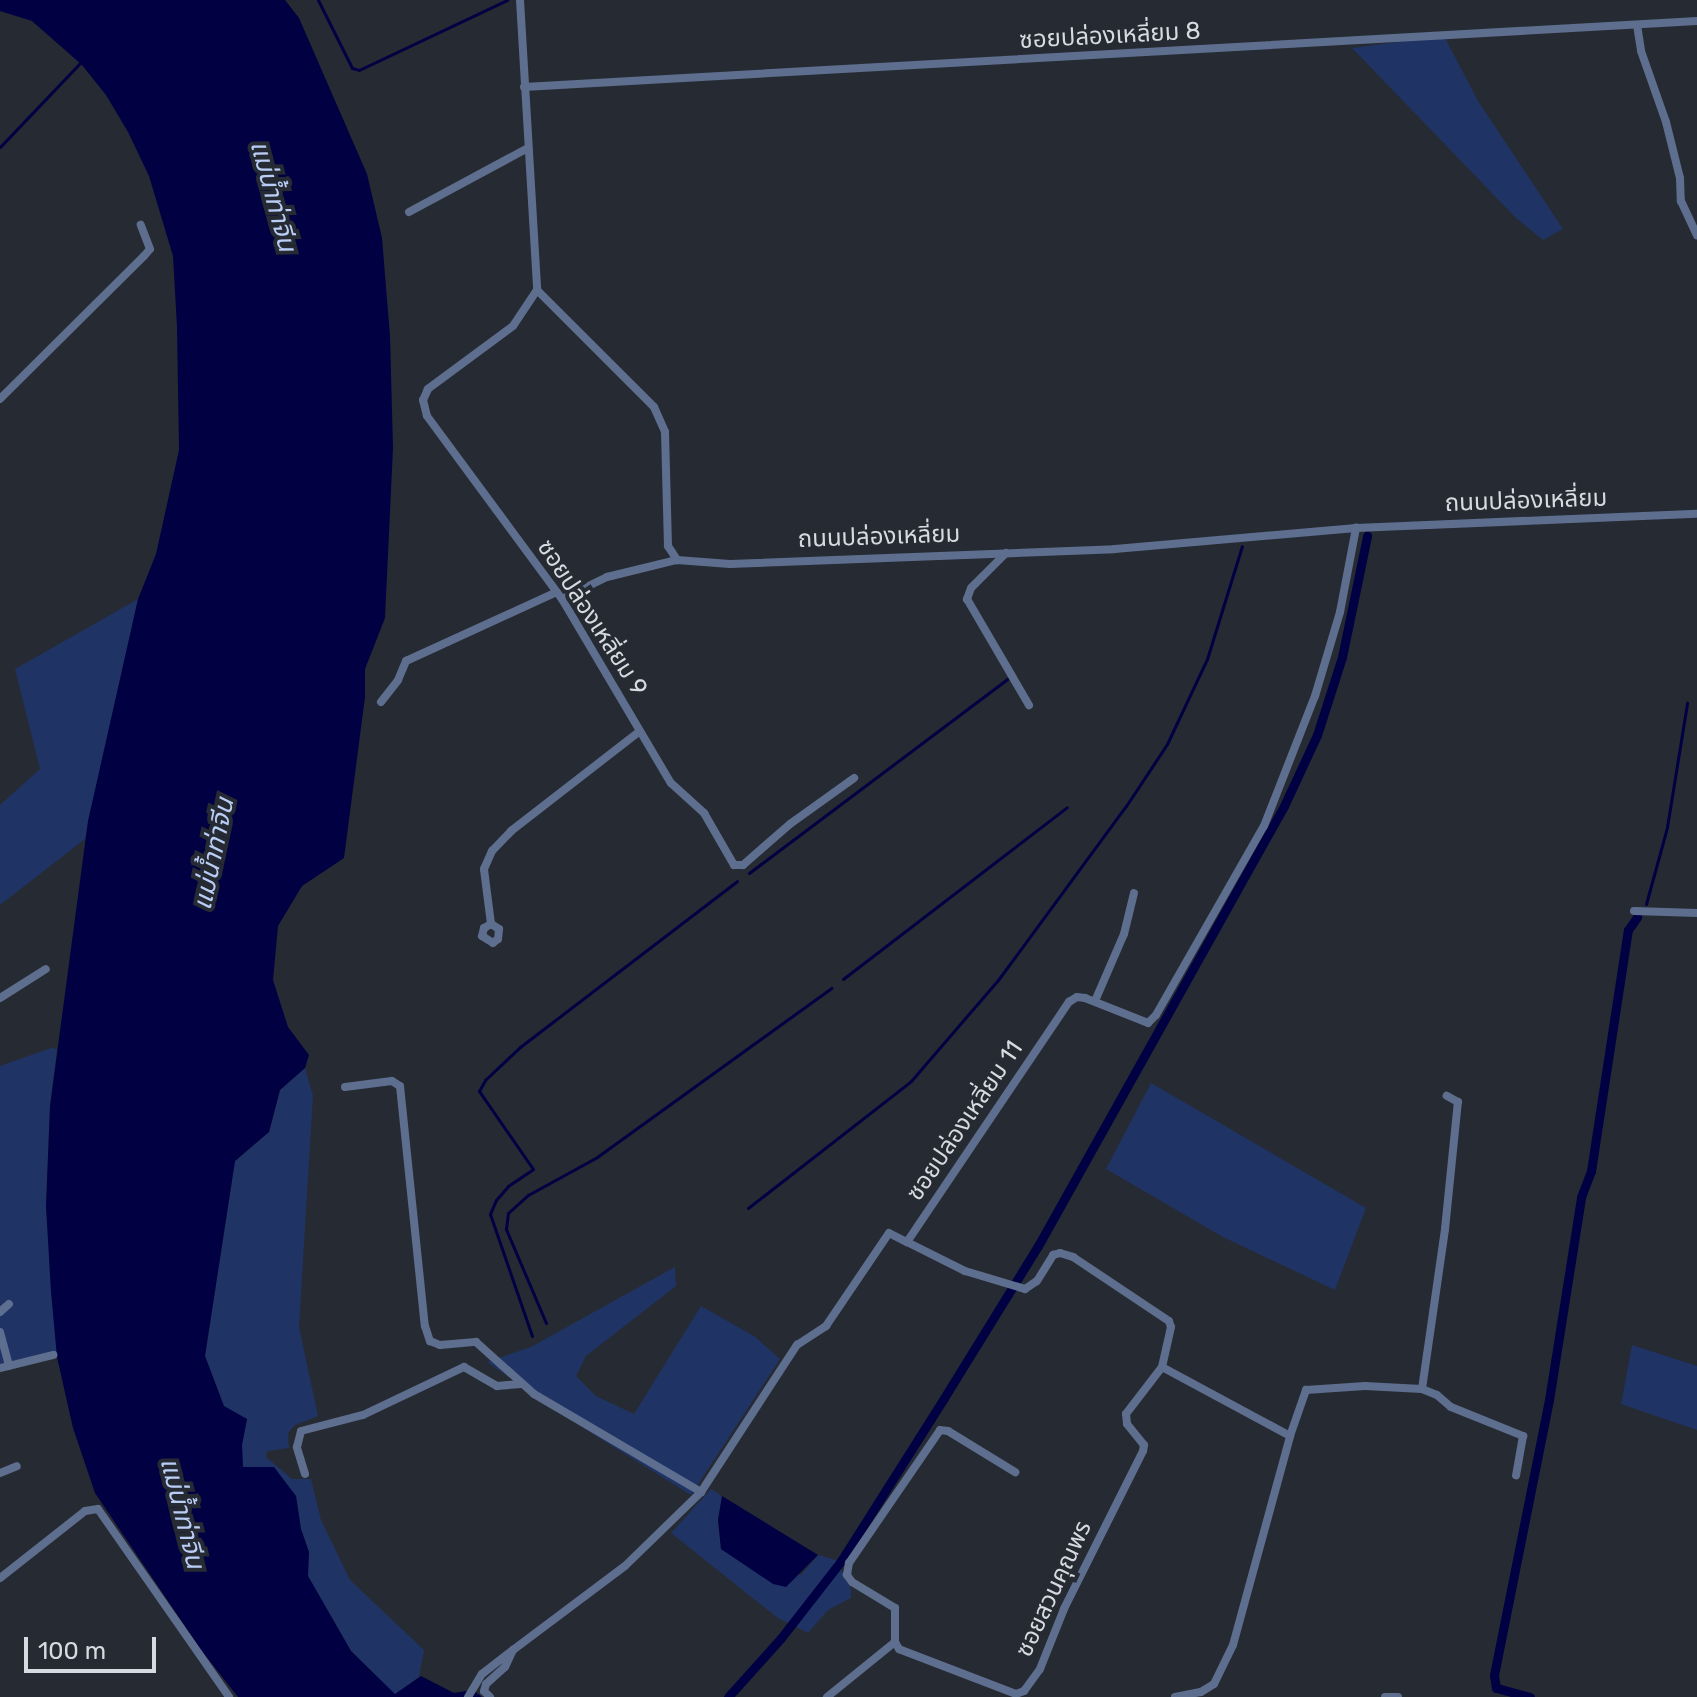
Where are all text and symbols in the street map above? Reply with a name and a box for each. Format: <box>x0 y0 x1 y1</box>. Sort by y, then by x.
street label: ซอยปล่องเหลี่ยม 8 <box>1019 17 1201 55</box>
water label: แม่น้ำท่าจีน <box>243 137 303 255</box>
street label: ถนนปล่องเหลี่ยม <box>1444 484 1608 518</box>
street label: ถนนปล่องเหลี่ยม <box>797 520 961 554</box>
street label: ซอยปล่องเหลี่ยม 9 <box>531 535 653 701</box>
water label: แม่น้ำท่าจีน <box>187 795 241 913</box>
street label: ซอยปล่องเหลี่ยม 11 <box>901 1036 1029 1206</box>
water label: แม่น้ำท่าจีน <box>153 1454 211 1572</box>
street label: ซอยสวนคุณพร <box>1010 1516 1098 1662</box>
scale bar <box>28 1621 160 1671</box>
text: 100 m <box>38 1637 106 1665</box>

